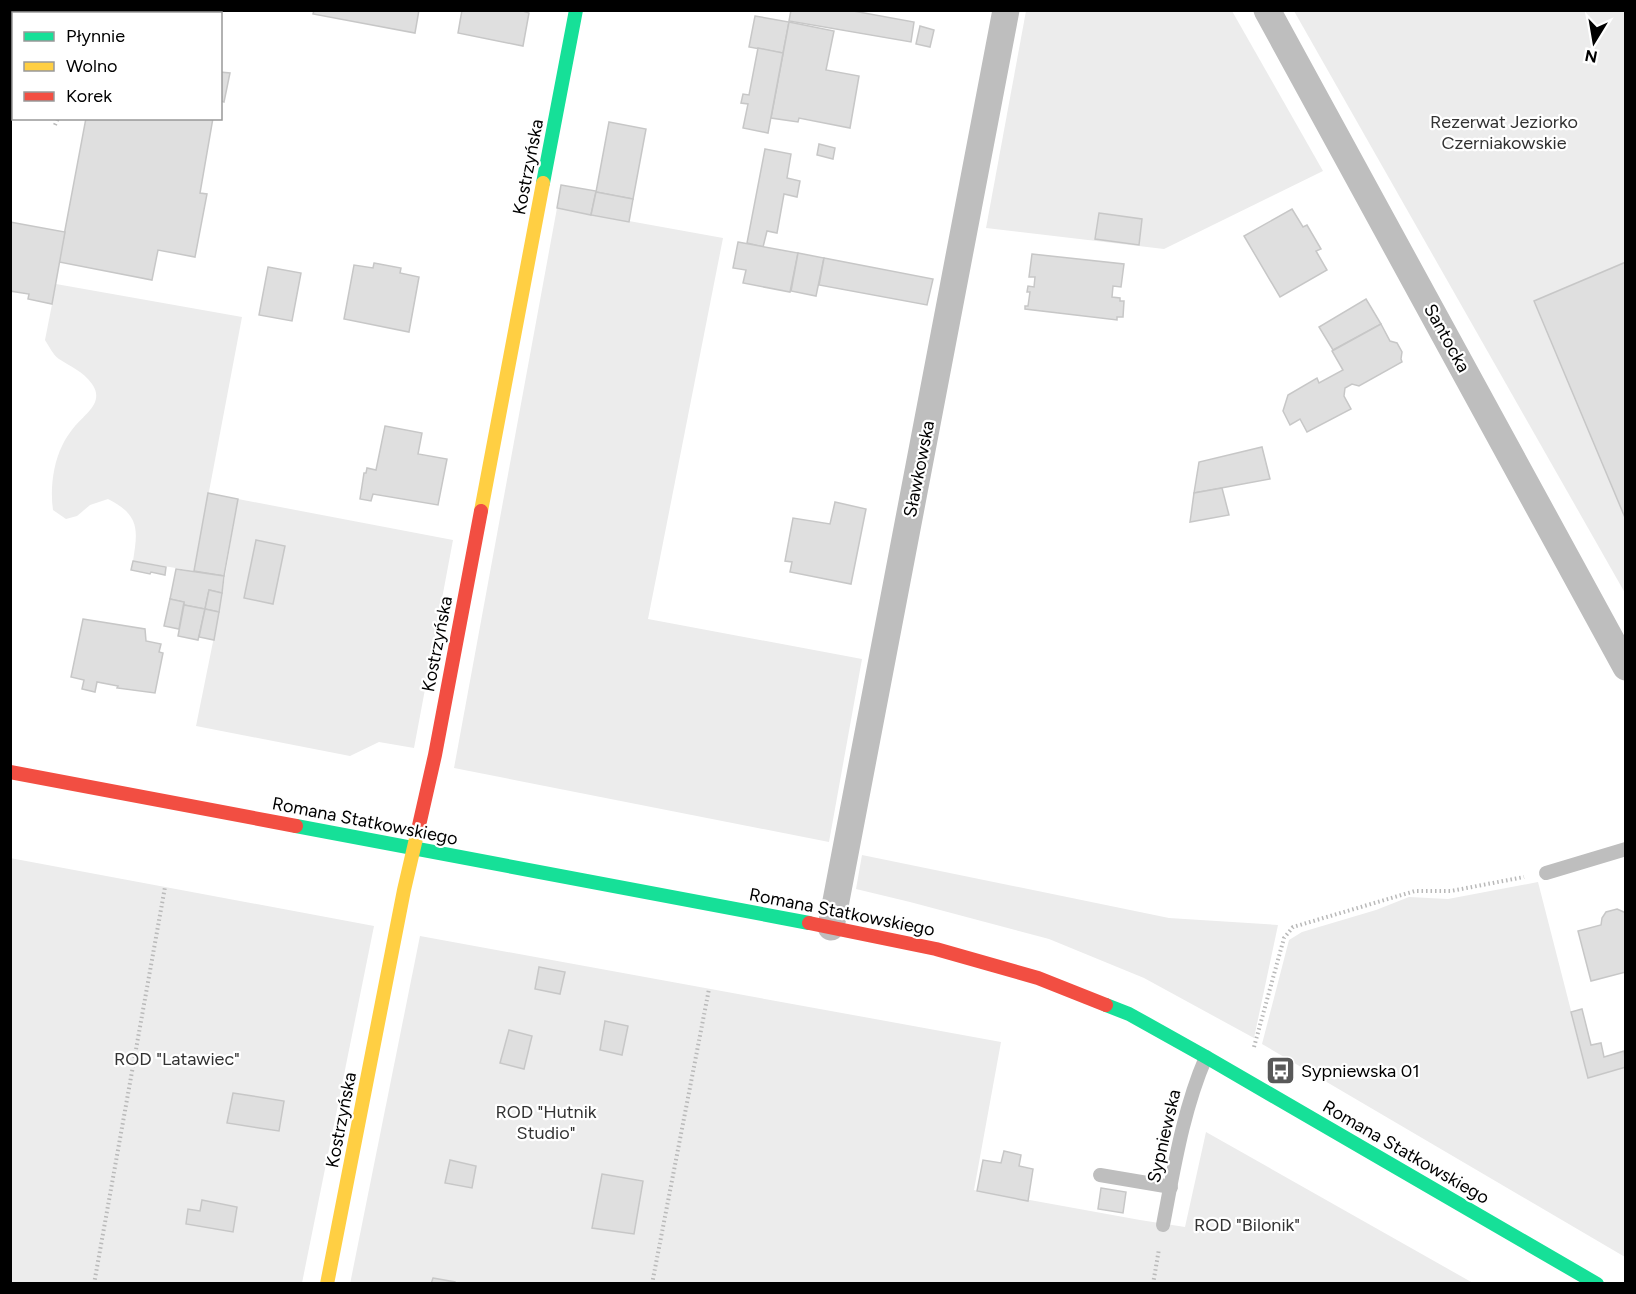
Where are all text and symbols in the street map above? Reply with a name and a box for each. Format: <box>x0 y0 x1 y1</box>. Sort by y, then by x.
legend <box>12 12 222 120</box>
north arrow <box>1564 12 1624 72</box>
text: Płynnie <box>66 25 125 47</box>
text: N <box>1583 46 1599 67</box>
text: Wolno <box>66 55 117 77</box>
text: Korek <box>66 85 112 107</box>
park label: Rezerwat Jeziorko Czerniakowskie <box>1430 111 1578 154</box>
street label: Kostrzyńska <box>508 117 548 217</box>
street label: Santocka <box>1419 300 1475 376</box>
street label: Sławkowska <box>899 419 939 519</box>
street label: Kostrzyńska <box>417 594 457 694</box>
street label: Romana Statkowskiego <box>270 792 460 850</box>
street label: Romana Statkowskiego <box>747 883 937 941</box>
park label: ROD "Latawiec" <box>114 1048 240 1070</box>
bus stop icon: Sypniewska 01 <box>1264 1055 1296 1087</box>
place label: Sypniewska 01 <box>1301 1060 1420 1082</box>
street label: Kostrzyńska <box>321 1070 361 1170</box>
street label: Sypniewska <box>1143 1087 1185 1185</box>
street label: Romana Statkowskiego <box>1319 1095 1493 1209</box>
park label: ROD "Hutnik Studio" <box>495 1101 597 1144</box>
park label: ROD "Bilonik" <box>1194 1214 1300 1236</box>

